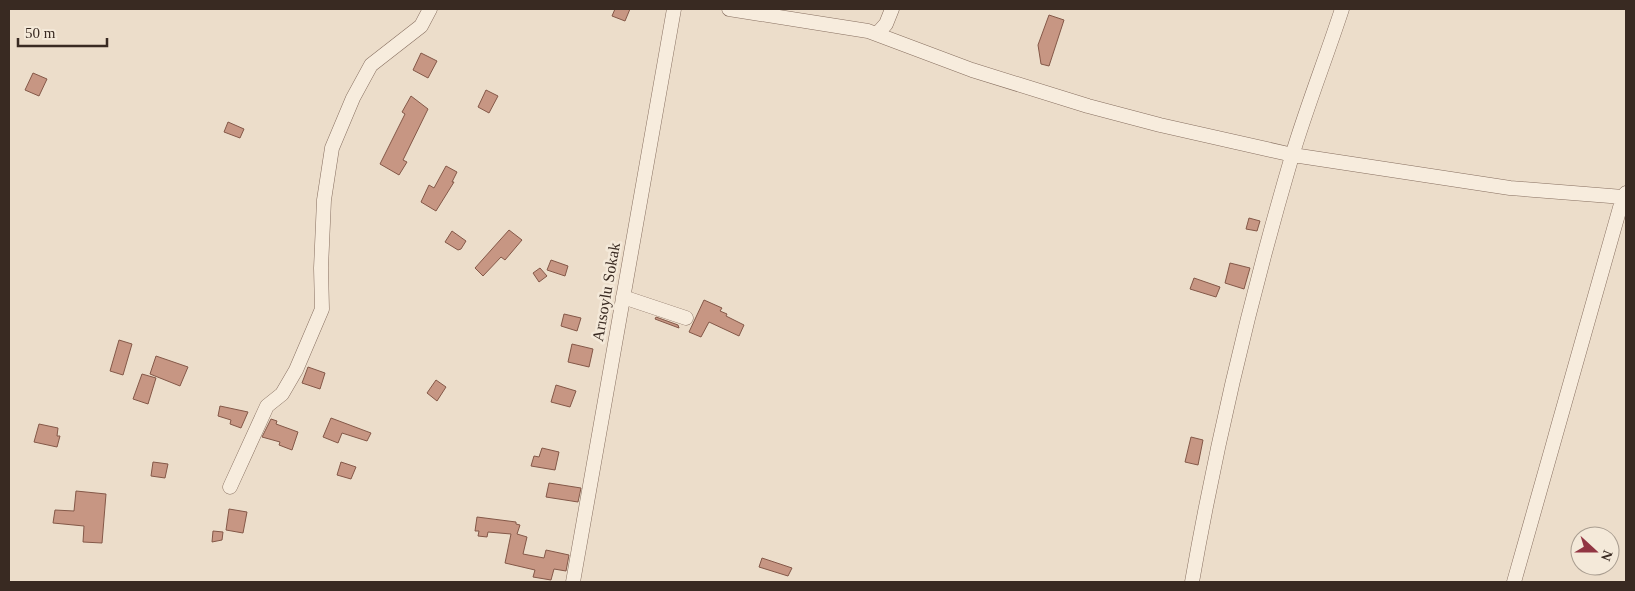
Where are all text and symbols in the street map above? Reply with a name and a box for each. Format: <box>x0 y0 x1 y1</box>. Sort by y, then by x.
scale bar <box>18 15 106 47</box>
text: 50 m <box>25 25 56 41</box>
street label: Arısoylu Sokak <box>589 241 624 343</box>
north arrow <box>1570 526 1620 576</box>
text: N <box>1598 548 1615 563</box>

